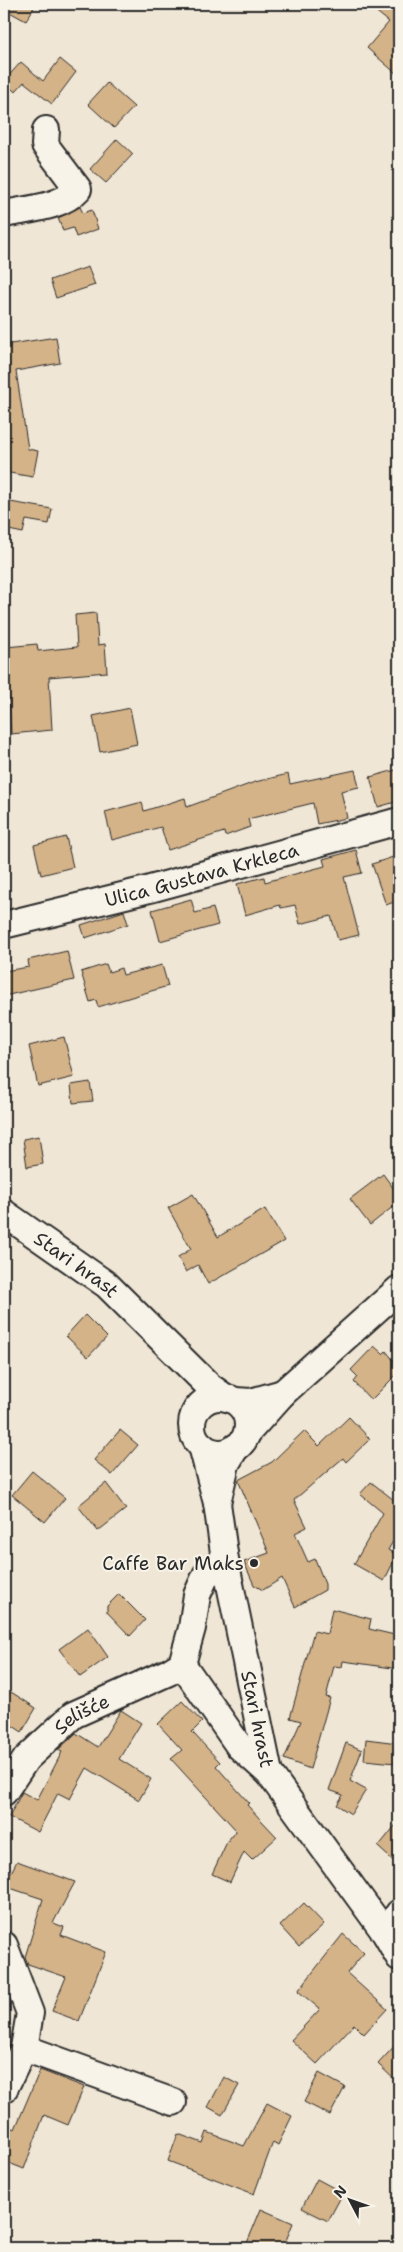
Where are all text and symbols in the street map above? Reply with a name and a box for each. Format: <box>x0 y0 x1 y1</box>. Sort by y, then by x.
street label: Ulica Gustava Krkleca <box>102 836 302 912</box>
street label: Stari hrast <box>29 1226 125 1303</box>
place label: Caffe Bar Maks <box>102 1551 244 1576</box>
marker: Caffe Bar Maks <box>248 1557 260 1569</box>
street label: Stari hrast <box>236 1668 280 1770</box>
street label: Selišće <box>48 1688 113 1739</box>
north arrow <box>326 2174 376 2224</box>
text: N <box>330 2181 351 2202</box>

